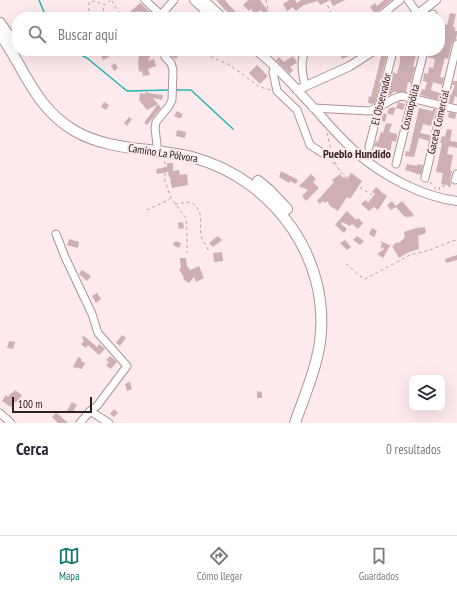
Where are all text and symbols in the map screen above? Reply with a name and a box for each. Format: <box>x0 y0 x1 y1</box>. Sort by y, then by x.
search box <box>12 12 445 56</box>
icon: search <box>26 23 48 45</box>
text: Buscar aquí <box>58 25 118 44</box>
street label: El Observador <box>368 72 394 126</box>
street label: Cosmopólita <box>398 82 422 132</box>
street label: Gaceta Comercial <box>424 88 452 155</box>
street label: Camino La Pólvora <box>127 141 199 165</box>
district label: Pueblo Hundido <box>323 146 392 161</box>
map controls <box>409 375 445 411</box>
button: layers <box>409 375 445 411</box>
scale bar <box>12 395 92 414</box>
text: 100 m <box>18 397 42 411</box>
text: Cerca <box>16 438 49 460</box>
text: 0 resultados <box>386 441 441 458</box>
tab: Mapa <box>58 545 80 583</box>
tab: Cómo llegar <box>197 545 242 583</box>
tab: Guardados <box>359 545 399 583</box>

